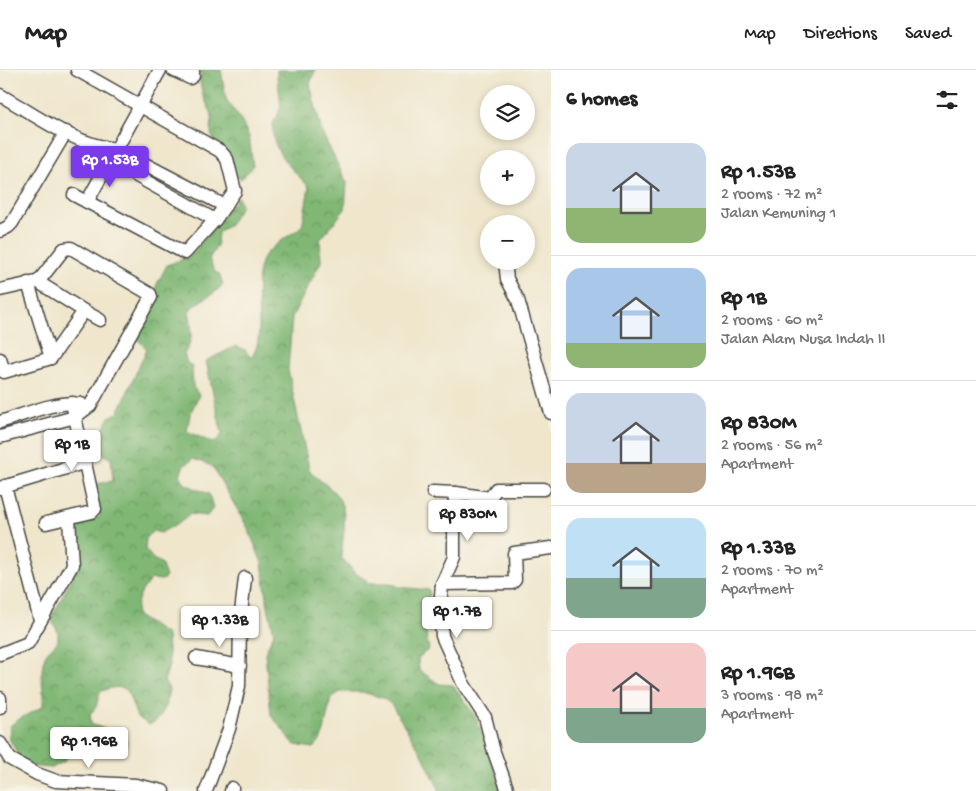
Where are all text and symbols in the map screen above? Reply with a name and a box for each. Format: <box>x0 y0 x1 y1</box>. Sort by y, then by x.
text: Map <box>25 20 67 49</box>
text: Map <box>744 24 776 45</box>
text: Directions <box>804 24 877 45</box>
text: Saved <box>905 24 951 45</box>
map controls <box>480 85 535 270</box>
button: layers <box>480 85 535 140</box>
icon: filters <box>933 86 961 114</box>
text: 6 homes <box>566 88 637 113</box>
pin: Rp 1.53B <box>58 146 162 188</box>
button: + <box>480 150 535 205</box>
text: Rp 1.53B <box>82 152 138 171</box>
text: Rp 1.53B <box>721 161 795 186</box>
icon: home <box>606 163 666 223</box>
text: 2 rooms · 72 m² <box>721 186 822 205</box>
text: Jalan Kemuning 1 <box>721 205 836 224</box>
button: − <box>480 215 535 270</box>
text: Rp 1B <box>721 287 767 312</box>
icon: home <box>606 288 666 348</box>
text: 2 rooms · 60 m² <box>721 312 823 331</box>
text: Jalan Alam Nusa Indah II <box>721 331 885 350</box>
text: Rp 830M <box>721 412 796 437</box>
icon: home <box>606 413 666 473</box>
pin: Rp 1B <box>37 430 107 472</box>
text: Rp 1B <box>55 436 89 455</box>
text: 2 rooms · 56 m² <box>721 437 823 456</box>
text: Apartment <box>721 456 793 475</box>
pin: Rp 830M <box>422 500 514 542</box>
text: Rp 830M <box>439 506 497 525</box>
text: Rp 1.33B <box>721 537 795 562</box>
icon: home <box>606 538 666 598</box>
text: 2 rooms · 70 m² <box>721 562 824 581</box>
text: Apartment <box>721 581 793 600</box>
pin: Rp 1.7B <box>411 596 503 639</box>
text: Rp 1.7B <box>433 603 481 622</box>
pin: Rp 1.33B <box>168 606 272 648</box>
text: Rp 1.33B <box>192 612 248 631</box>
text: Rp 1.96B <box>721 662 794 687</box>
icon: home <box>606 663 666 723</box>
text: 3 rooms · 98 m² <box>721 687 823 706</box>
text: Apartment <box>721 706 793 725</box>
pin: Rp 1.96B <box>37 726 141 769</box>
text: Rp 1.96B <box>61 733 117 752</box>

